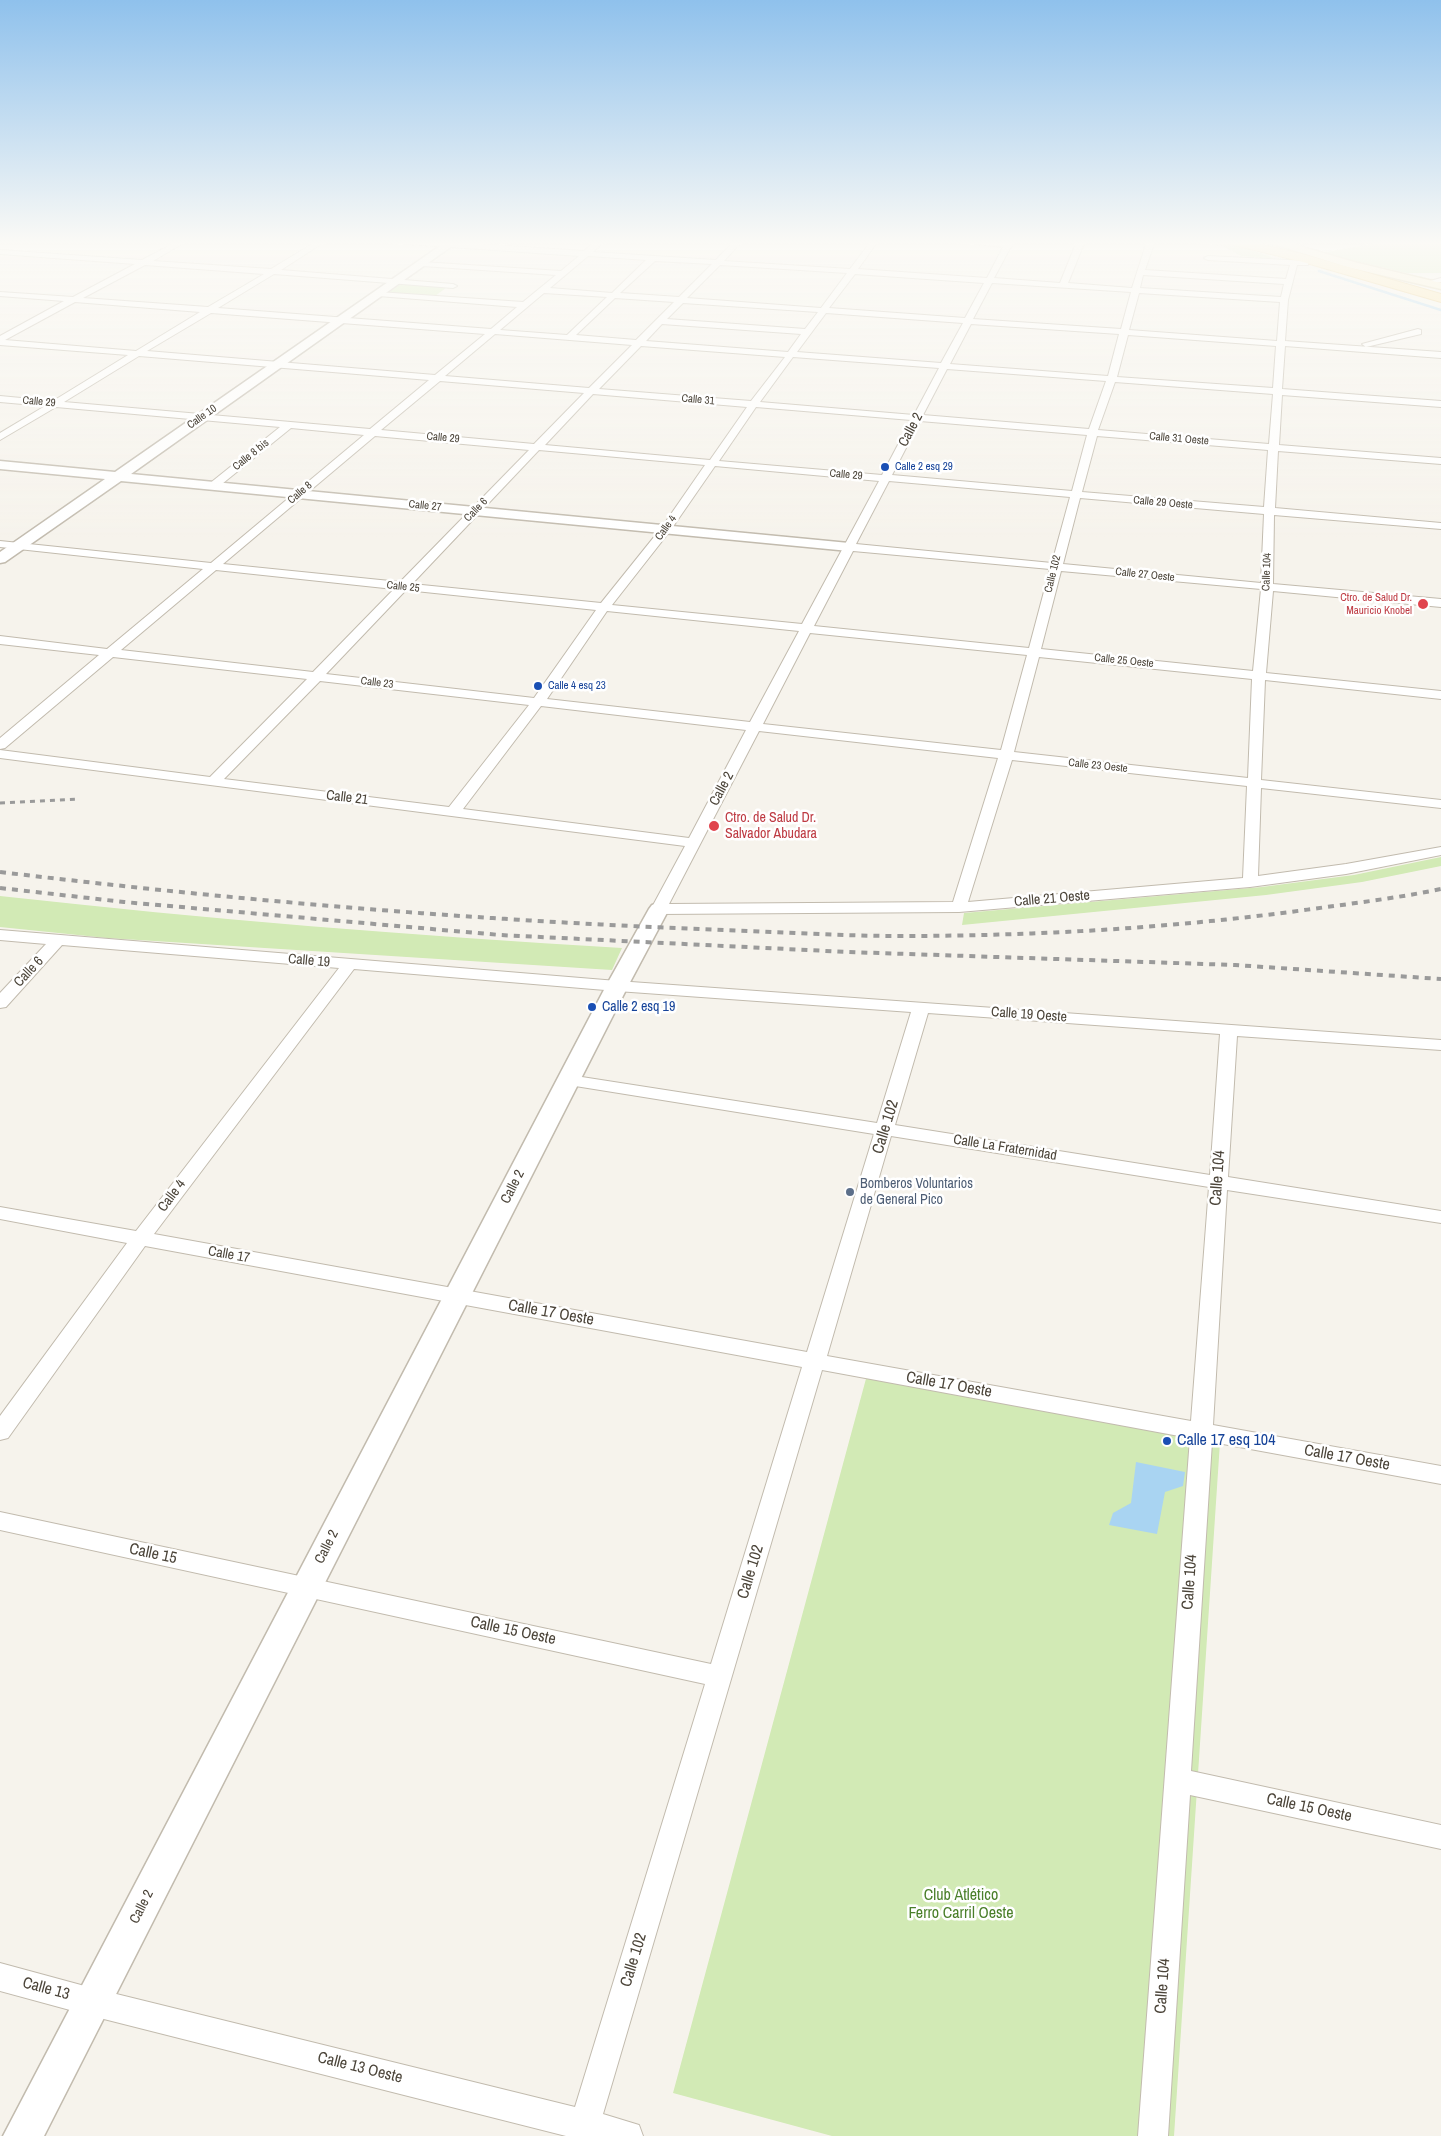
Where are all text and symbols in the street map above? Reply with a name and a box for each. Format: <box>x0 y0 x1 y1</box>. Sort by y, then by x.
street label: Calle 31 <box>681 392 715 408</box>
street label: Calle 29 <box>22 394 56 410</box>
street label: Calle 10 <box>185 402 219 432</box>
street label: Calle 2 <box>895 410 927 450</box>
street label: Calle 29 <box>426 430 460 446</box>
street label: Calle 31 Oeste <box>1149 430 1209 448</box>
street label: Calle 8 bis <box>230 436 272 474</box>
place label: Calle 2 esq 29 <box>895 460 953 474</box>
marker: Calle 2 esq 29 <box>879 461 891 473</box>
street label: Calle 29 <box>829 467 863 483</box>
street label: Calle 8 <box>285 479 315 507</box>
street label: Calle 29 Oeste <box>1133 494 1193 512</box>
street label: Calle 6 <box>462 495 490 525</box>
street label: Calle 27 <box>408 498 442 514</box>
street label: Calle 4 <box>652 513 680 543</box>
street label: Calle 104 <box>1260 553 1274 591</box>
street label: Calle 102 <box>1042 554 1064 594</box>
street label: Calle 27 Oeste <box>1115 565 1175 585</box>
street label: Calle 25 <box>386 579 420 595</box>
place label: Ctro. de Salud Dr. Mauricio Knobel <box>1340 591 1412 617</box>
marker: Ctro. de Salud Dr. Mauricio Knobel <box>1416 597 1430 611</box>
street label: Calle 25 Oeste <box>1094 651 1154 671</box>
street label: Calle 23 <box>360 674 394 692</box>
place label: Calle 4 esq 23 <box>548 679 606 693</box>
marker: Calle 4 esq 23 <box>532 680 544 692</box>
street label: Calle 23 Oeste <box>1068 756 1128 776</box>
street label: Calle 2 <box>706 769 738 809</box>
street label: Calle 21 <box>325 787 369 809</box>
place label: Ctro. de Salud Dr. Salvador Abudara <box>725 810 817 842</box>
marker: Ctro. de Salud Dr. Salvador Abudara <box>707 819 721 833</box>
street label: Calle 21 Oeste <box>1013 887 1091 911</box>
street label: Calle 19 <box>287 951 331 971</box>
street label: Calle 6 <box>11 953 47 991</box>
place label: Calle 2 esq 19 <box>602 999 675 1015</box>
marker: Calle 2 esq 19 <box>586 1001 598 1013</box>
street label: Calle 19 Oeste <box>991 1004 1067 1026</box>
street label: Calle 102 <box>869 1098 903 1156</box>
street label: Calle La Fraternidad <box>952 1132 1058 1164</box>
street label: Calle 104 <box>1206 1150 1230 1206</box>
street label: Calle 2 <box>497 1167 529 1207</box>
place label: Bomberos Voluntarios de General Pico <box>860 1176 973 1208</box>
street label: Calle 4 <box>155 1177 189 1215</box>
marker: Bomberos Voluntarios de General Pico <box>844 1186 856 1198</box>
street label: Calle 17 <box>207 1243 251 1267</box>
street label: Calle 17 Oeste <box>507 1296 595 1330</box>
street label: Calle 17 Oeste <box>905 1368 993 1402</box>
place label: Calle 17 esq 104 <box>1177 1431 1275 1451</box>
marker: Calle 17 esq 104 <box>1161 1435 1173 1447</box>
street label: Calle 17 Oeste <box>1303 1441 1391 1475</box>
street label: Calle 2 <box>311 1527 343 1567</box>
street label: Calle 15 <box>127 1540 179 1568</box>
street label: Calle 102 <box>734 1543 768 1601</box>
street label: Calle 104 <box>1178 1554 1202 1610</box>
street label: Calle 15 Oeste <box>469 1613 557 1649</box>
street label: Calle 15 Oeste <box>1265 1790 1353 1826</box>
park label: Club Atlético Ferro Carril Oeste <box>908 1886 1014 1924</box>
street label: Calle 2 <box>126 1887 158 1927</box>
street label: Calle 102 <box>617 1931 651 1989</box>
street label: Calle 104 <box>1151 1958 1175 2014</box>
street label: Calle 13 <box>20 1973 72 2005</box>
street label: Calle 13 Oeste <box>316 2048 404 2088</box>

